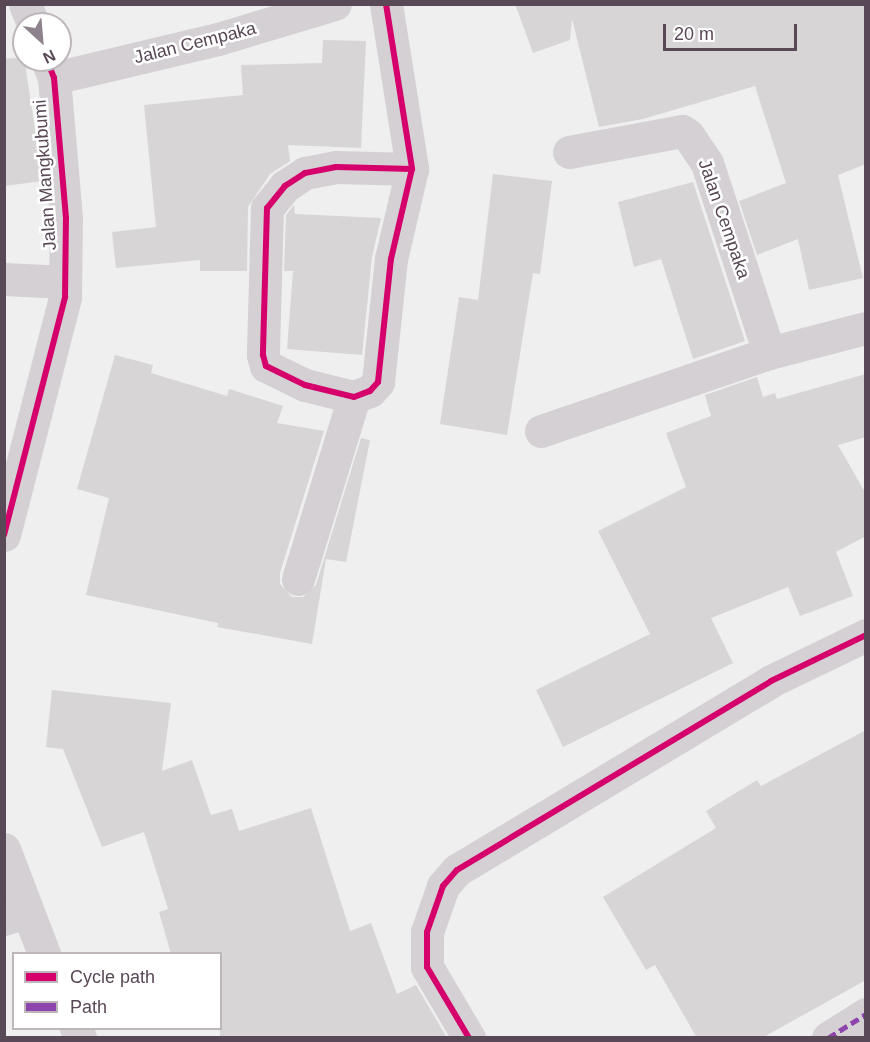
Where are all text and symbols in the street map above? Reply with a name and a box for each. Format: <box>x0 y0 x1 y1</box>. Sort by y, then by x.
north arrow <box>12 12 72 72</box>
scale bar <box>666 12 800 50</box>
street label: Jalan Cempaka <box>132 17 258 69</box>
text: 20 m <box>674 24 714 44</box>
text: N <box>40 47 58 67</box>
street label: Jalan Mangkubumi <box>29 99 61 251</box>
street label: Jalan Cempaka <box>693 156 755 282</box>
legend <box>12 952 222 1030</box>
text: Cycle path <box>70 967 155 987</box>
text: Path <box>70 997 107 1017</box>

